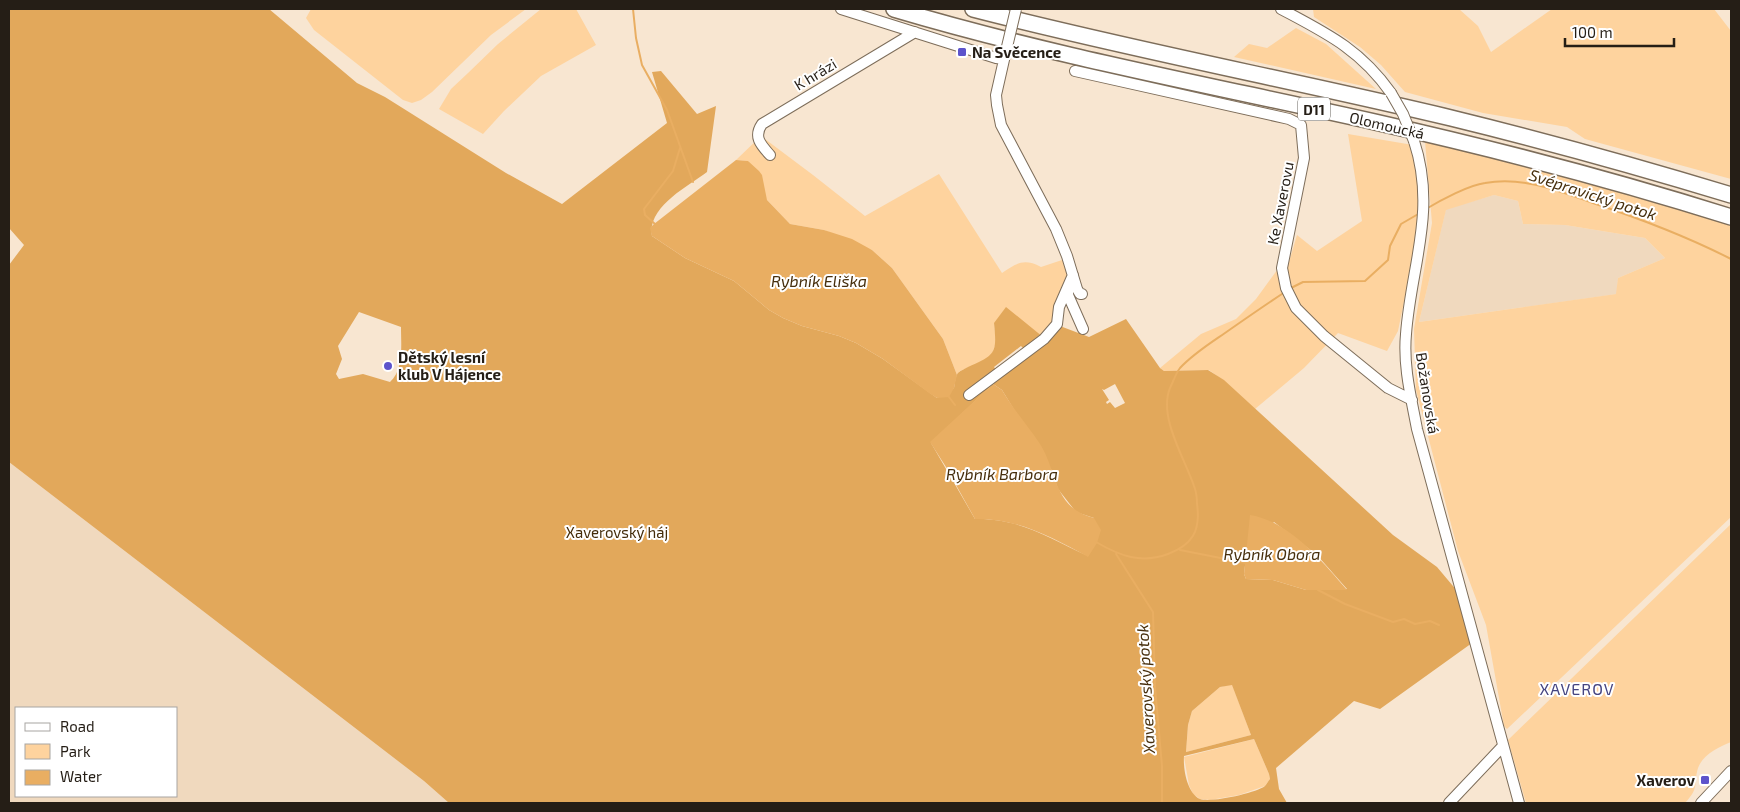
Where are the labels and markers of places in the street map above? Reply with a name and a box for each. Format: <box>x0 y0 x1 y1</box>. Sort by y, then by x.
place label: Na Svěcence <box>972 43 1061 61</box>
marker: Na Svěcence <box>956 46 968 58</box>
place label: Dětský lesní klub V Hájence <box>398 348 501 383</box>
marker: Dětský lesní klub V Hájence <box>382 360 394 372</box>
place label: Xaverov <box>1637 771 1696 789</box>
marker: Xaverov <box>1699 774 1711 786</box>

